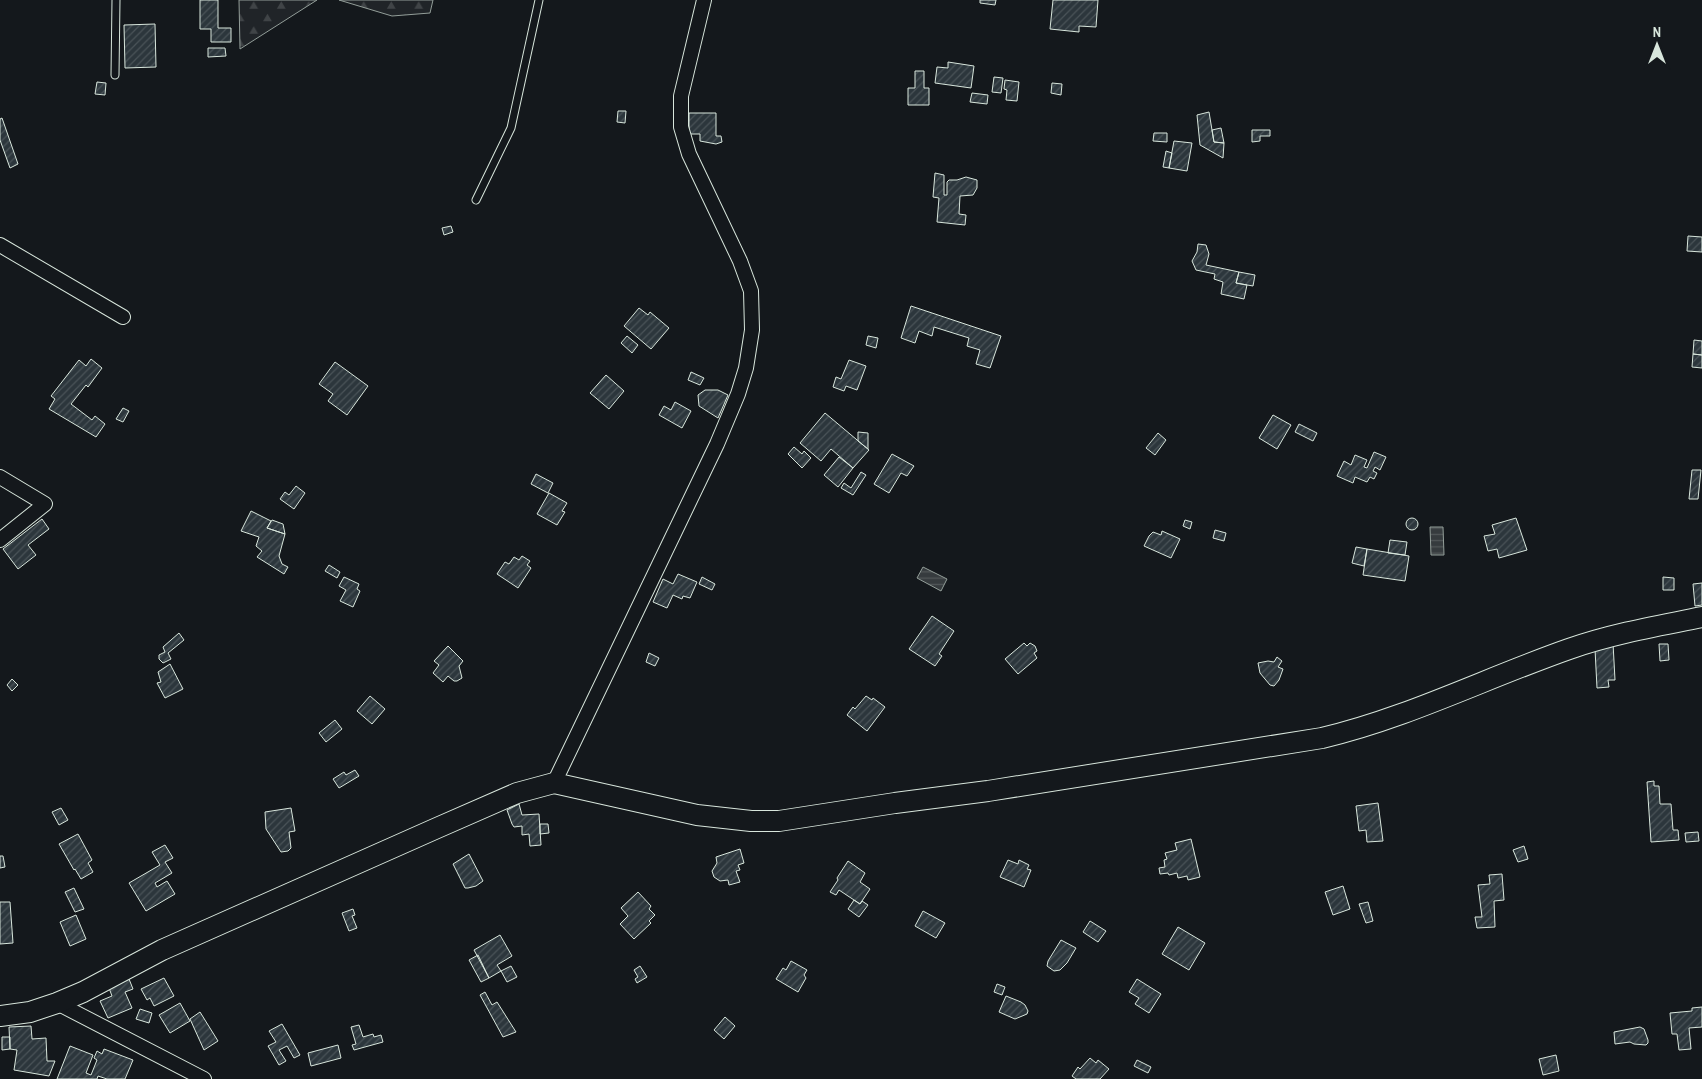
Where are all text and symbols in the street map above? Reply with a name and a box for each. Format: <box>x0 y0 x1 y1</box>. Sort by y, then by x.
north arrow <box>1632 20 1682 70</box>
text: N <box>1653 23 1661 41</box>

